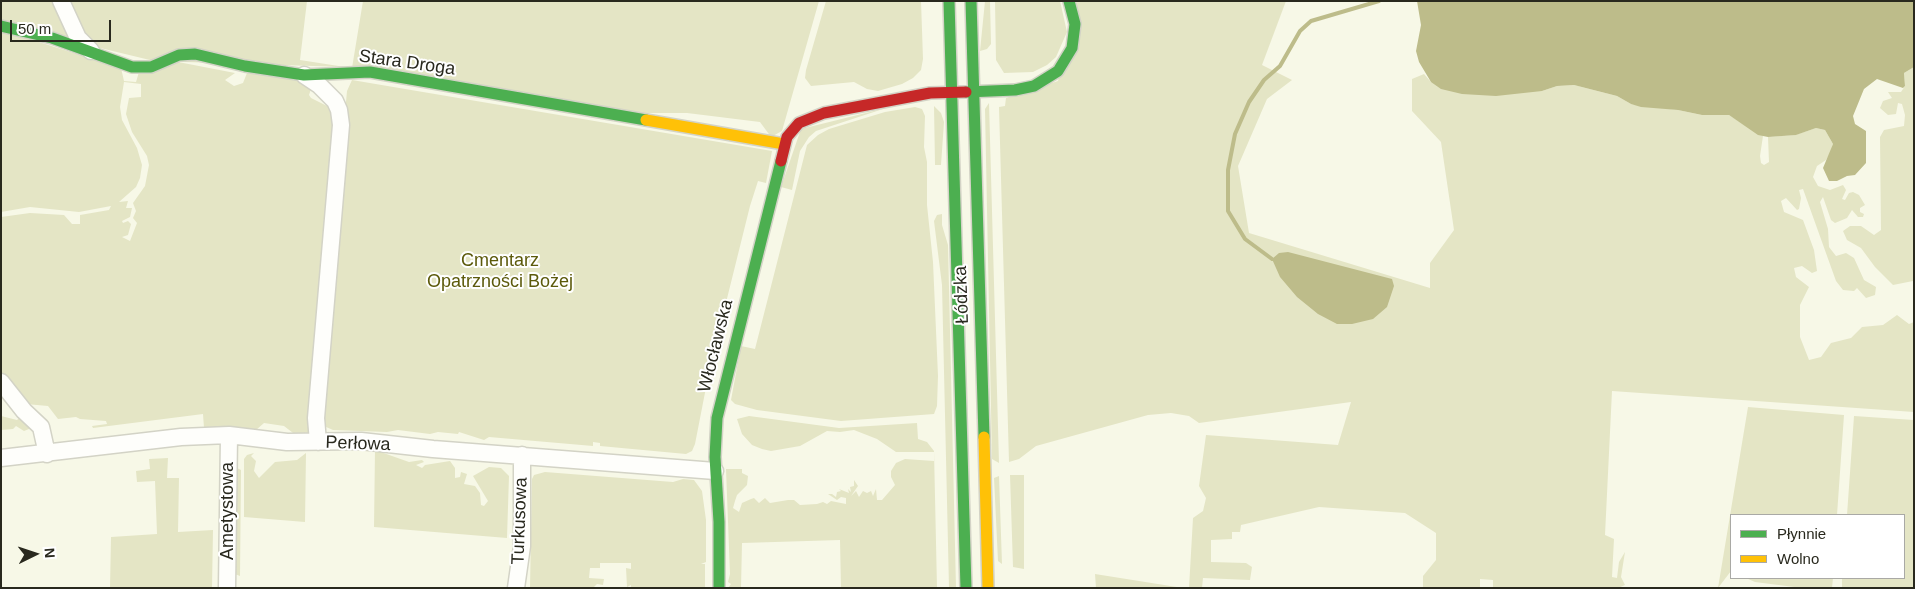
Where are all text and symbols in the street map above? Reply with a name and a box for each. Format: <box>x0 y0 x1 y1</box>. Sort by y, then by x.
scale bar <box>12 10 114 42</box>
text: 50 m <box>18 20 51 37</box>
street label: Stara Droga <box>357 46 457 80</box>
park label: Cmentarz Opatrzności Bożej <box>427 250 573 292</box>
street label: Łódzka <box>950 266 974 324</box>
street label: Włocławska <box>694 297 738 395</box>
street label: Perłowa <box>325 432 391 456</box>
street label: Ametystowa <box>217 462 239 560</box>
street label: Turkusowa <box>508 477 532 565</box>
legend <box>1730 514 1905 579</box>
text: Płynnie <box>1777 525 1826 542</box>
north arrow <box>10 529 60 579</box>
text: N <box>42 547 58 559</box>
text: Wolno <box>1777 550 1819 567</box>

